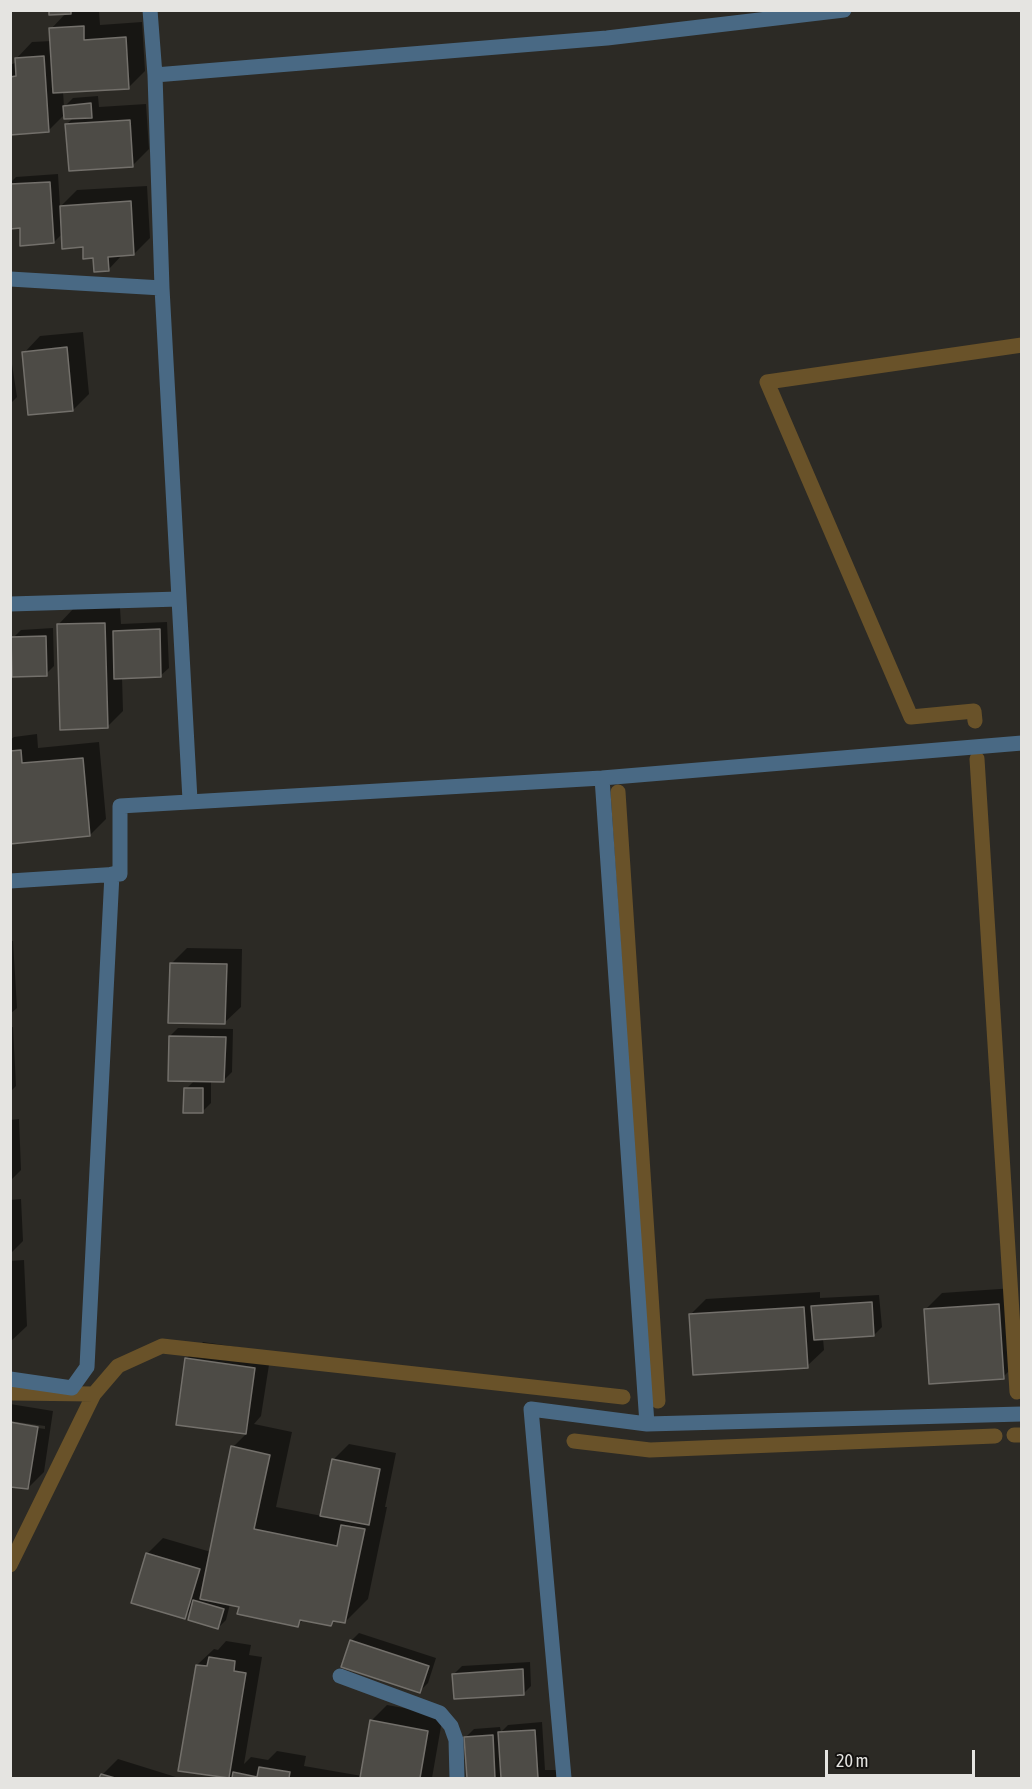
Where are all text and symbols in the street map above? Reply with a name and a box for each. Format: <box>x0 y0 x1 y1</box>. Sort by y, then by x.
scale bar <box>828 1738 978 1776</box>
text: 20 m <box>836 1750 868 1771</box>

